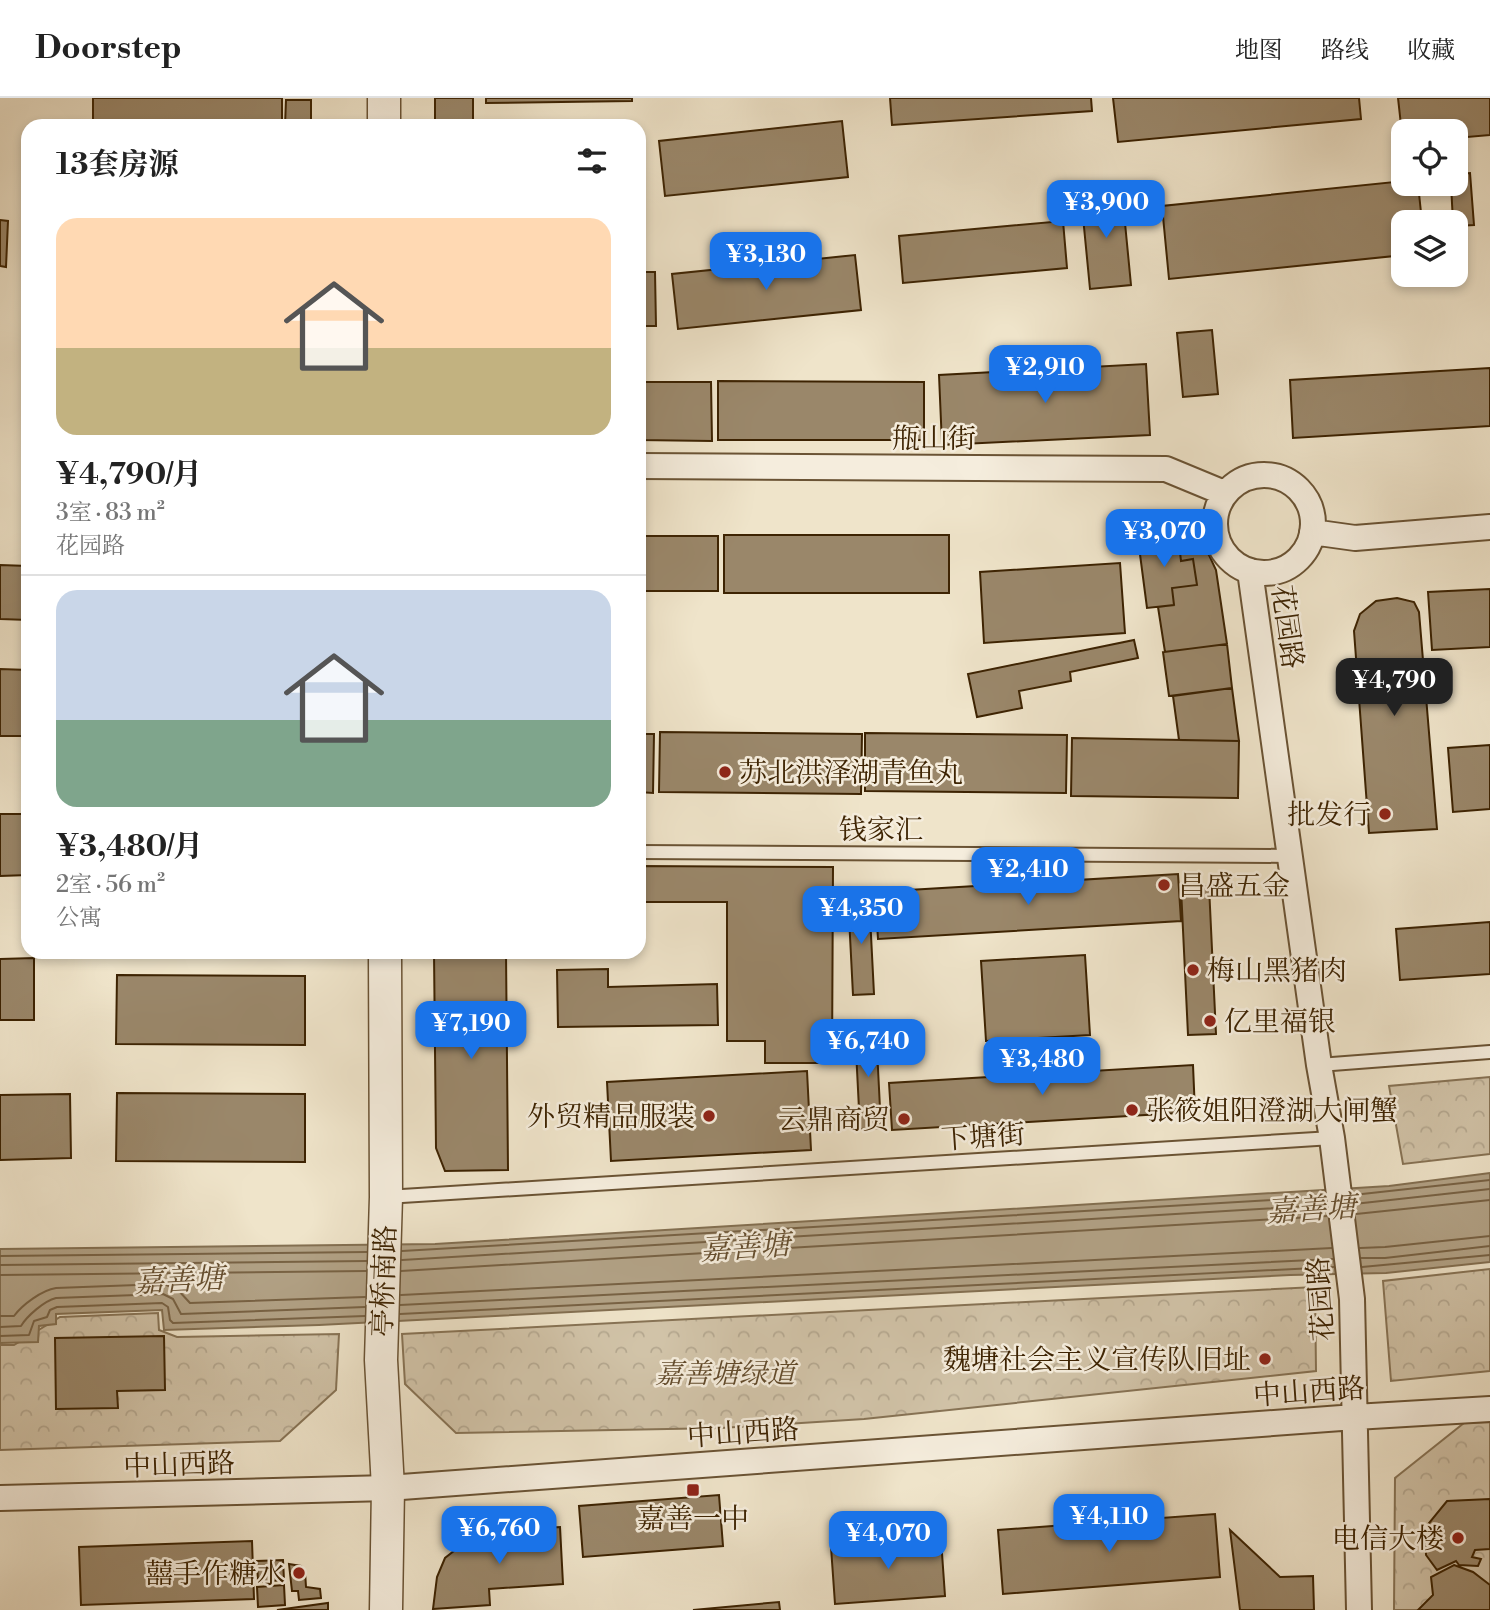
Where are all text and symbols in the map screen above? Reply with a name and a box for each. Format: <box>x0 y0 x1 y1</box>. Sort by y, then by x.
text: Doorstep <box>35 28 182 69</box>
text: 地图 <box>1235 36 1283 66</box>
text: 路线 <box>1321 36 1369 66</box>
text: 收藏 <box>1407 36 1455 66</box>
map controls <box>1391 119 1468 287</box>
button: locate <box>1391 119 1468 196</box>
icon: filters <box>573 142 611 180</box>
text: 13套房源 <box>56 146 178 184</box>
pin: ¥3,900 <box>1049 180 1163 240</box>
text: ¥3,900 <box>1063 189 1149 217</box>
button: layers <box>1391 210 1468 287</box>
pin: ¥3,130 <box>709 232 823 292</box>
text: ¥3,130 <box>726 241 806 269</box>
icon: home <box>271 263 397 389</box>
pin: ¥2,910 <box>988 345 1102 405</box>
text: ¥2,910 <box>1005 354 1085 382</box>
street label: 甁山街 <box>892 422 976 457</box>
text: ¥4,790/月 <box>56 456 202 494</box>
text: 3室 · 83 m² <box>56 499 165 527</box>
pin: ¥3,070 <box>1107 510 1221 569</box>
text: ¥3,070 <box>1122 518 1206 546</box>
text: 花园路 <box>56 532 125 560</box>
street label: 花园路 <box>1263 583 1310 671</box>
icon: home <box>271 635 397 761</box>
pin: ¥4,790 <box>1337 658 1451 718</box>
text: ¥4,790 <box>1352 667 1436 695</box>
place label: 苏北洪泽湖青鱼丸 <box>739 756 963 791</box>
marker: 苏北洪泽湖青鱼丸 <box>717 764 733 780</box>
place label: 批发行 <box>1287 798 1371 833</box>
marker: 批发行 <box>1377 806 1393 822</box>
street label: 钱家汇 <box>839 813 923 848</box>
text: ¥3,480/月 <box>56 828 203 866</box>
pin: ¥2,410 <box>971 848 1085 907</box>
text: ¥2,410 <box>987 856 1069 884</box>
place label: 昌盛五金 <box>1178 869 1290 904</box>
text: 2室 · 56 m² <box>56 871 165 899</box>
marker: 昌盛五金 <box>1156 877 1172 893</box>
pin: ¥4,350 <box>804 886 918 946</box>
text: ¥4,350 <box>819 895 903 923</box>
text: 公寓 <box>56 904 102 932</box>
place label: 梅山黑猪肉 <box>1207 954 1347 989</box>
marker: 梅山黑猪肉 <box>1185 962 1201 978</box>
pin: ¥7,190 <box>414 1002 528 1061</box>
place label: 亿里福银 <box>1224 1005 1336 1040</box>
text: ¥7,190 <box>431 1010 511 1038</box>
marker: 亿里福银 <box>1202 1013 1218 1029</box>
pin: ¥6,740 <box>811 1020 925 1079</box>
text: ¥6,740 <box>826 1028 910 1056</box>
pin: ¥3,480 <box>985 1038 1099 1097</box>
text: ¥3,480 <box>999 1046 1085 1074</box>
place label: 张筱姐阳澄湖大闸蟹 <box>1146 1094 1398 1129</box>
place label: 外贸精品服装 <box>527 1100 695 1135</box>
marker: 张筱姐阳澄湖大闸蟹 <box>1124 1102 1140 1118</box>
place label: 云鼎商贸 <box>778 1103 890 1138</box>
marker: 外贸精品服装 <box>701 1108 717 1124</box>
marker: 云鼎商贸 <box>896 1111 912 1127</box>
street label: 下塘街 <box>940 1117 1026 1158</box>
water label: 嘉善塘 <box>1265 1188 1361 1232</box>
street label: 亭桥南路 <box>365 1224 404 1338</box>
water label: 嘉善塘 <box>699 1226 795 1270</box>
street label: 花园路 <box>1301 1256 1342 1342</box>
water label: 嘉善塘 <box>133 1259 229 1302</box>
place label: 魏塘社会主义宣传队旧址 <box>943 1343 1251 1378</box>
marker: 魏塘社会主义宣传队旧址 <box>1257 1351 1273 1367</box>
park label: 嘉善塘绿道 <box>655 1357 799 1392</box>
street label: 中山西路 <box>1252 1371 1366 1414</box>
street label: 中山西路 <box>686 1412 800 1455</box>
street label: 中山西路 <box>122 1446 236 1485</box>
marker: 嘉善一中 <box>685 1482 701 1498</box>
pin: ¥4,110 <box>1052 1494 1166 1554</box>
place label: 嘉善一中 <box>637 1502 749 1537</box>
text: ¥4,110 <box>1069 1503 1149 1531</box>
pin: ¥6,760 <box>442 1506 556 1566</box>
pin: ¥4,070 <box>831 1512 945 1571</box>
text: ¥6,760 <box>458 1515 540 1543</box>
text: ¥4,070 <box>845 1520 931 1548</box>
place label: 电信大楼 <box>1332 1522 1444 1557</box>
marker: 电信大楼 <box>1450 1530 1466 1546</box>
place label: 囍手作糖水 <box>145 1557 285 1592</box>
marker: 囍手作糖水 <box>291 1565 307 1581</box>

